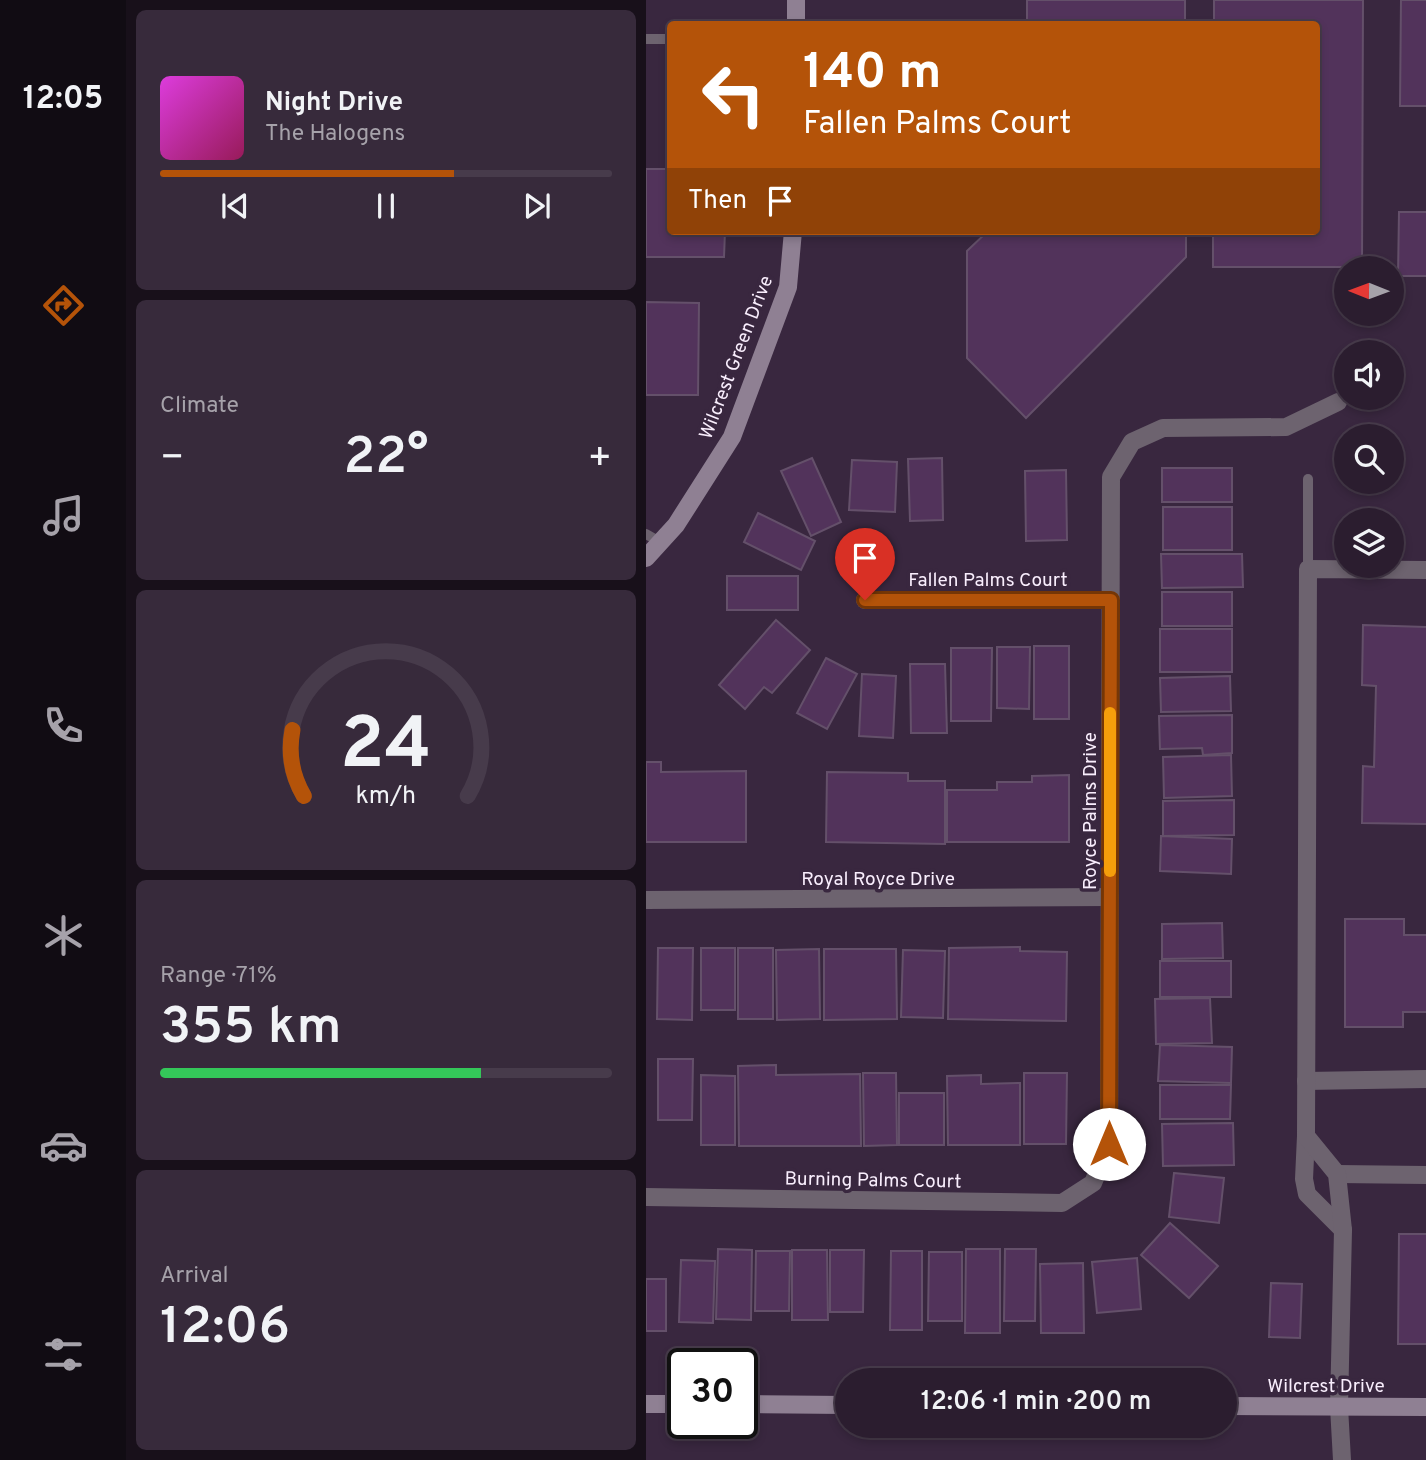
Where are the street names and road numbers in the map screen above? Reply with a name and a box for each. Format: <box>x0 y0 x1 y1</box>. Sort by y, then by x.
street label: Wilcrest Green Drive <box>695 272 779 443</box>
street label: Fallen Palms Court <box>908 569 1068 593</box>
street label: Royce Palms Drive <box>1079 732 1103 890</box>
street label: Royal Royce Drive <box>801 868 955 892</box>
street label: Burning Palms Court <box>784 1167 962 1195</box>
street label: Wilcrest Drive <box>1267 1375 1385 1399</box>

